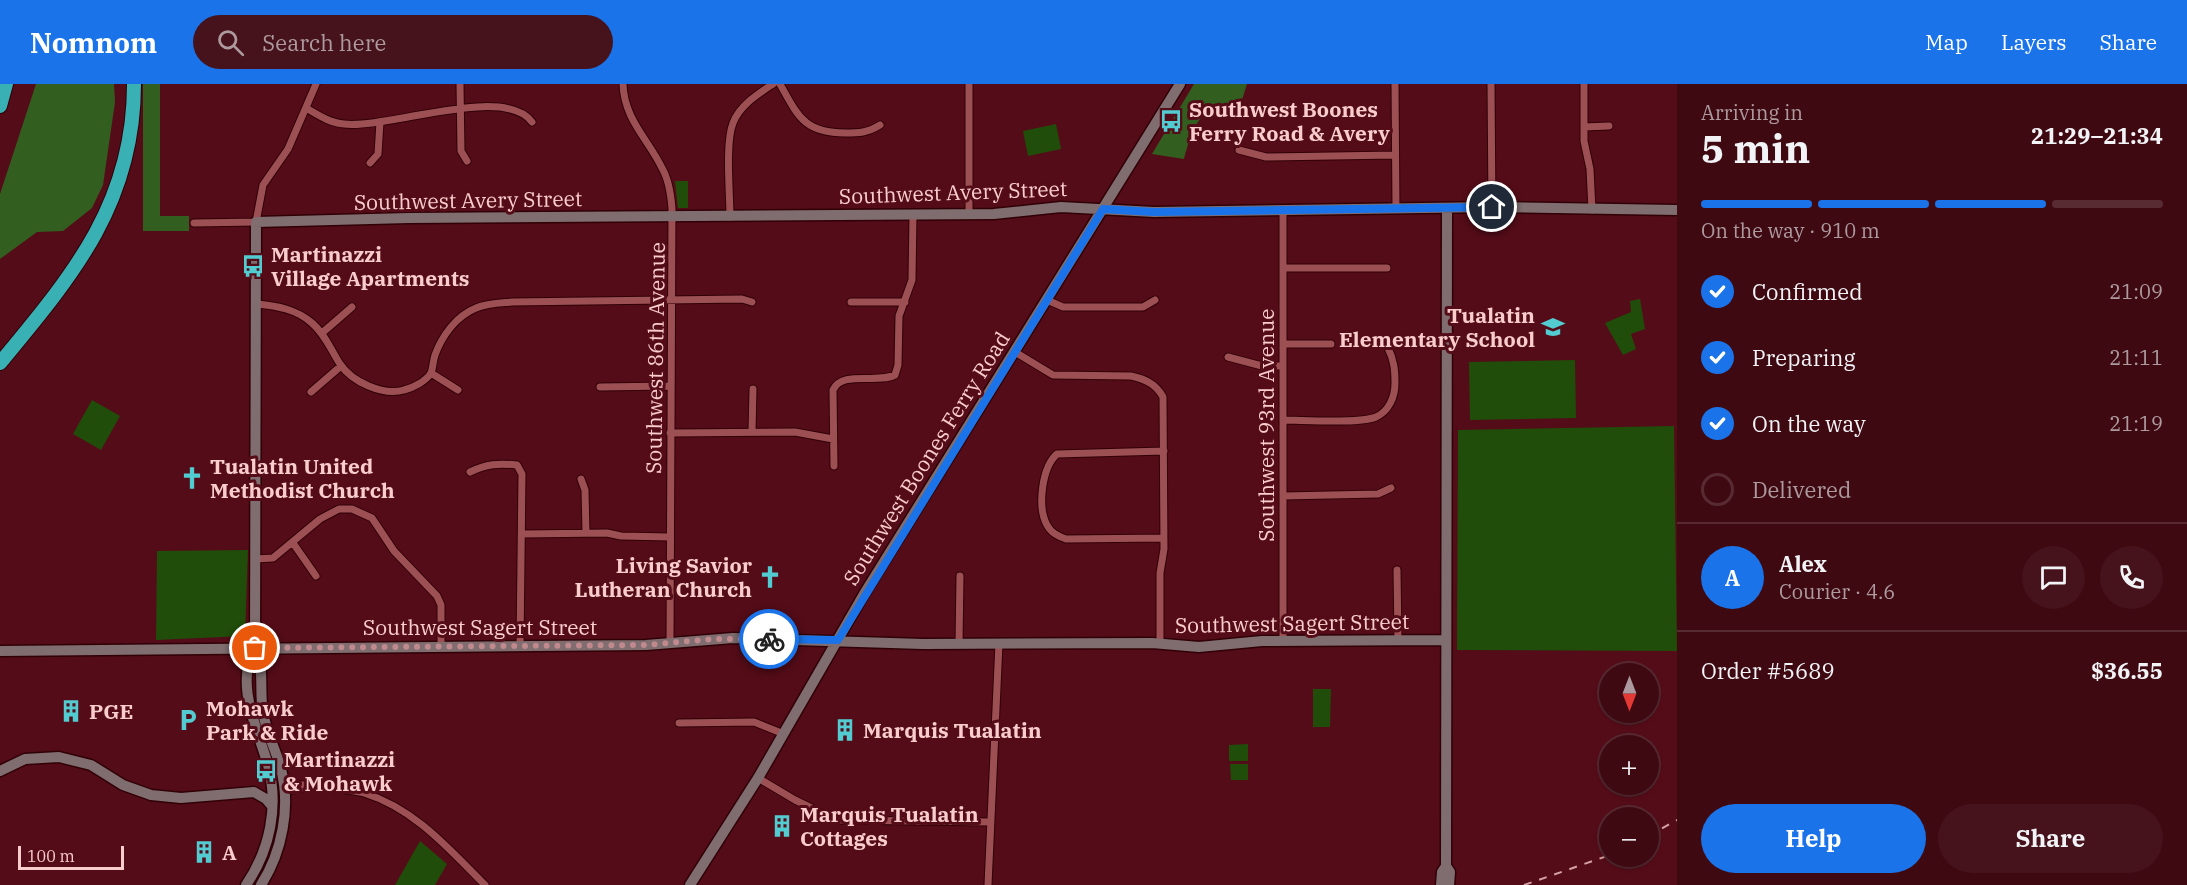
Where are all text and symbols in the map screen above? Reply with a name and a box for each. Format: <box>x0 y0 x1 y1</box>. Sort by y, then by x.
search box <box>193 15 613 69</box>
text: Nomnom <box>30 24 157 61</box>
icon: search <box>214 26 247 59</box>
text: Search here <box>262 28 386 57</box>
text: Map <box>1925 28 1968 56</box>
text: Layers <box>2001 28 2067 56</box>
text: Share <box>2100 28 2157 56</box>
place label: Southwest Boones Ferry Road & Avery <box>1189 95 1390 147</box>
text: Arriving in <box>1701 99 1803 126</box>
bus stop icon: Southwest Boones Ferry Road & Avery <box>1158 108 1184 134</box>
text: 21:29–21:34 <box>2031 121 2163 150</box>
text: 5 min <box>1701 123 1810 174</box>
street label: Southwest Avery Street <box>838 174 1068 210</box>
pin <box>1466 181 1517 232</box>
street label: Southwest Avery Street <box>354 184 582 216</box>
icon: home <box>1475 190 1508 223</box>
text: On the way · 910 m <box>1701 217 1880 244</box>
place label: Martinazzi Village Apartments <box>271 240 469 292</box>
street label: Southwest 86th Avenue <box>639 242 671 474</box>
bus stop icon: Martinazzi Village Apartments <box>240 253 266 279</box>
icon: check <box>1701 275 1734 308</box>
text: Confirmed <box>1752 277 1863 306</box>
text: 21:09 <box>2109 278 2163 305</box>
place label: Tualatin Elementary School <box>1339 301 1535 353</box>
street label: Southwest 93rd Avenue <box>1252 308 1280 542</box>
school or university icon: Tualatin Elementary School <box>1540 314 1566 340</box>
street label: Southwest Boones Ferry Road <box>836 326 1016 590</box>
icon: check <box>1701 341 1734 374</box>
text: Preparing <box>1752 343 1856 372</box>
text: 21:11 <box>2109 344 2163 371</box>
icon: check <box>1701 407 1734 440</box>
text: On the way <box>1752 409 1866 438</box>
text: 21:19 <box>2109 410 2163 437</box>
place label: Tualatin United Methodist Church <box>210 452 395 504</box>
church icon: Tualatin United Methodist Church <box>179 465 205 491</box>
text: Delivered <box>1752 475 1851 504</box>
button: chat <box>2022 546 2085 609</box>
button: phone <box>2100 546 2163 609</box>
text: Alex <box>1779 549 1827 578</box>
place label: Living Savior Lutheran Church <box>575 551 753 603</box>
text: A <box>1725 563 1740 592</box>
church icon: Living Savior Lutheran Church <box>757 564 783 590</box>
text: Courier · 4.6 <box>1779 578 1895 605</box>
street label: Southwest Sagert Street <box>1175 607 1409 639</box>
courier <box>739 609 799 669</box>
street label: Southwest Sagert Street <box>363 613 597 641</box>
pin <box>229 622 280 673</box>
icon: bike <box>753 623 786 656</box>
icon: bag <box>238 631 271 664</box>
text: Order #5689 <box>1701 656 1835 685</box>
text: $36.55 <box>2091 656 2163 685</box>
north arrow <box>1599 663 1659 723</box>
map controls <box>1599 663 1659 867</box>
place label: Mohawk Park & Ride <box>206 694 329 746</box>
place label: PGE <box>89 697 133 725</box>
building icon: PGE <box>58 698 84 724</box>
parking icon: Mohawk Park & Ride <box>175 707 201 733</box>
place label: Marquis Tualatin <box>863 716 1042 744</box>
building icon: Marquis Tualatin <box>832 717 858 743</box>
button: + <box>1599 735 1659 795</box>
place label: Martinazzi & Mohawk <box>284 745 395 797</box>
bus stop icon: Martinazzi & Mohawk <box>253 758 279 784</box>
place label: Marquis Tualatin Cottages <box>800 800 979 852</box>
button: Help <box>1701 804 1926 873</box>
button: Share <box>1938 804 2163 873</box>
button: − <box>1599 807 1659 867</box>
building icon: Marquis Tualatin Cottages <box>769 813 795 839</box>
place label: A <box>222 838 237 866</box>
building icon: A <box>191 839 217 865</box>
scale bar <box>18 843 124 870</box>
text: 100 m <box>27 846 75 866</box>

